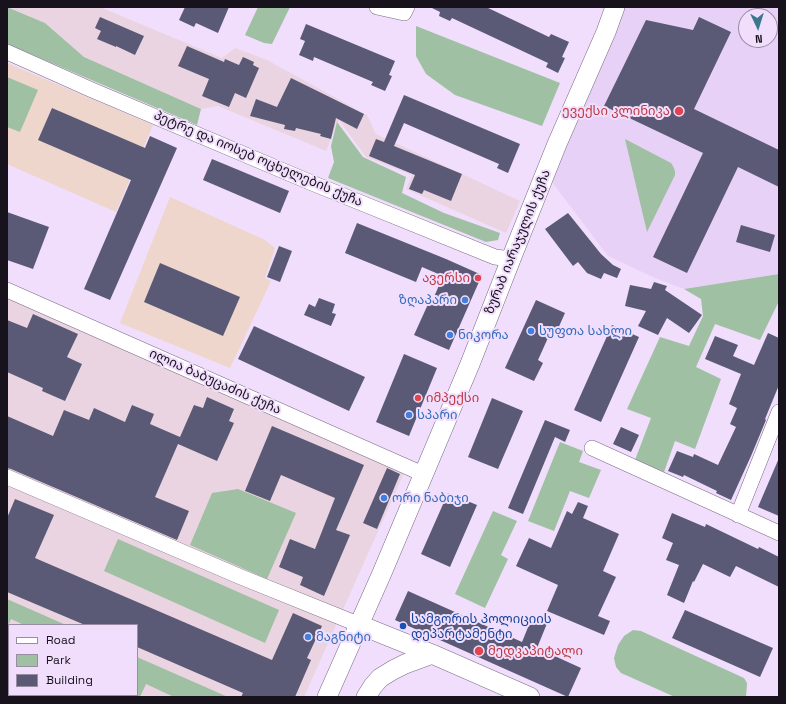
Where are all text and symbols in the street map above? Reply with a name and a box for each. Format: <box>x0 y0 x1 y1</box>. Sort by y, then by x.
north arrow <box>738 8 778 48</box>
text: N <box>755 32 763 46</box>
place label: ევექსი კლინიკა <box>562 103 670 119</box>
marker: ევექსი კლინიკა <box>673 105 685 117</box>
street label: პეტრე და იოსებ ოცხელების ქუჩა <box>151 108 365 210</box>
street label: ზურაბ იარაჯულის ქუჩა <box>482 167 554 317</box>
place label: ავერსი <box>422 270 470 286</box>
marker: ავერსი <box>473 273 483 283</box>
place label: ზღაპარი <box>399 292 457 308</box>
marker: ზღაპარი <box>460 295 470 305</box>
place label: სუფთა სახლი <box>539 323 632 339</box>
marker: სუფთა სახლი <box>526 326 536 336</box>
place label: ნიკორა <box>458 327 509 343</box>
marker: ნიკორა <box>445 330 455 340</box>
street label: ილია ბაბუცაძის ქუჩა <box>147 346 283 418</box>
place label: იმპექსი <box>426 390 479 406</box>
marker: იმპექსი <box>413 393 423 403</box>
place label: სპარი <box>417 407 457 423</box>
marker: სპარი <box>404 410 414 420</box>
place label: ორი ნაბიჯი <box>392 490 469 506</box>
marker: ორი ნაბიჯი <box>379 493 389 503</box>
place label: სამგორის პოლიციის დეპარტამენტი <box>411 611 552 642</box>
marker: სამგორის პოლიციის დეპარტამენტი <box>398 621 408 631</box>
legend <box>8 624 138 696</box>
place label: მაგნიტი <box>316 629 371 645</box>
text: Road <box>46 632 75 648</box>
marker: მაგნიტი <box>303 632 313 642</box>
place label: მედკაპიტალი <box>488 643 583 659</box>
marker: მედკაპიტალი <box>473 645 485 657</box>
text: Park <box>46 652 71 668</box>
text: Building <box>46 672 93 688</box>

